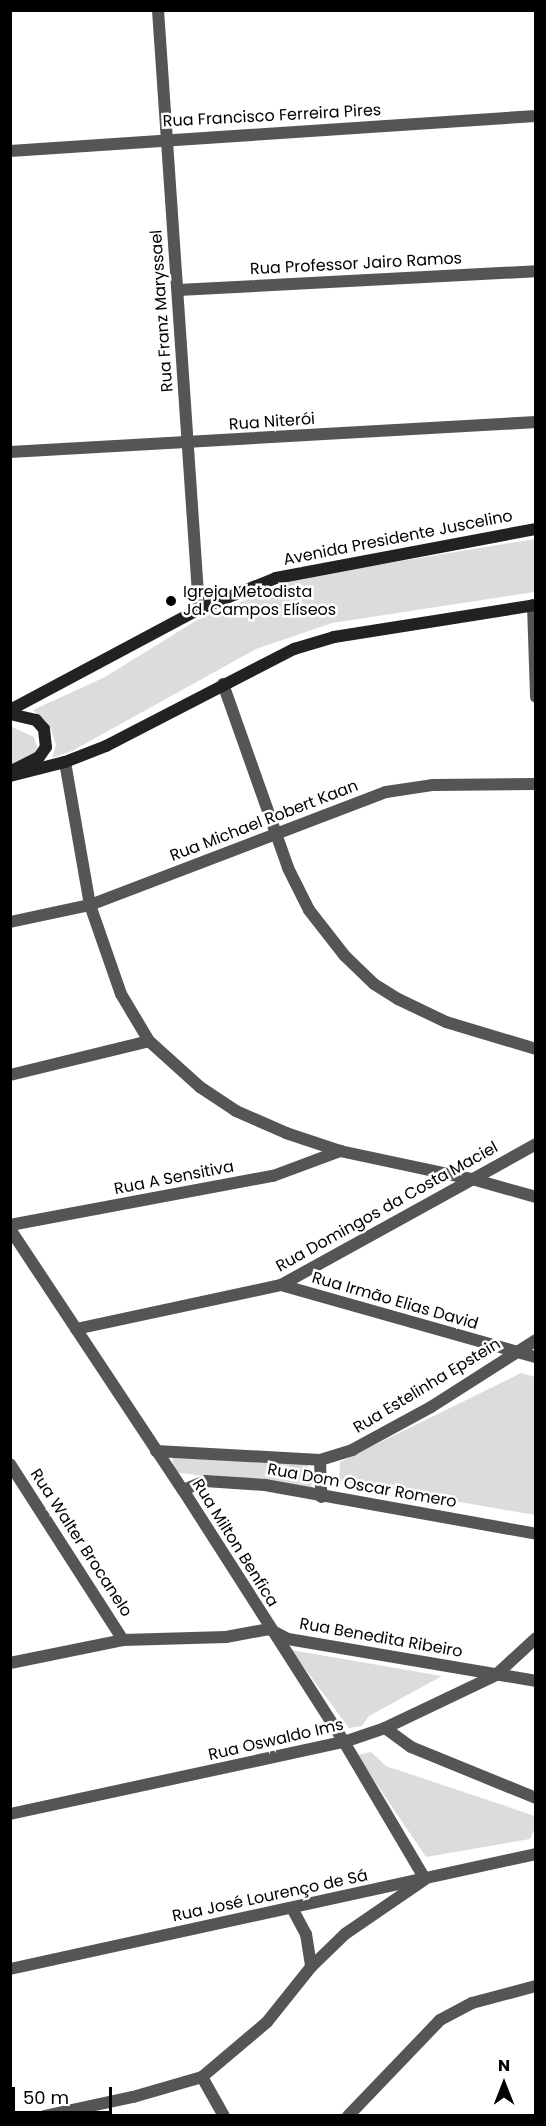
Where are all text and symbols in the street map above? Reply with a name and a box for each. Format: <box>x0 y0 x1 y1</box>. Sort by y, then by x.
street label: Rua Francisco Ferreira Pires <box>162 101 382 131</box>
street label: Rua Franz Maryssael <box>147 229 177 393</box>
street label: Rua Professor Jairo Ramos <box>250 249 462 279</box>
street label: Rua Niterói <box>228 409 316 435</box>
street label: Avenida Presidente Juscelino <box>282 506 514 570</box>
place label: Igreja Metodista Jd. Campos Elíseos <box>183 582 336 620</box>
marker: Igreja Metodista Jd. Campos Elíseos <box>164 594 178 608</box>
street label: Rua Michael Robert Kaan <box>167 776 361 866</box>
street label: Rua Domingos da Costa Maciel <box>273 1138 501 1276</box>
street label: Rua A Sensitiva <box>113 1157 235 1199</box>
street label: Rua Irmão Elias David <box>310 1268 480 1334</box>
street label: Rua Estelinha Epstein <box>350 1334 504 1438</box>
street label: Rua Dom Oscar Romero <box>266 1460 458 1512</box>
street label: Rua Walter Brocanelo <box>26 1466 136 1620</box>
street label: Rua Milton Benfica <box>188 1476 282 1610</box>
street label: Rua Benedita Ribeiro <box>298 1614 464 1662</box>
street label: Rua Oswaldo Ims <box>207 1715 345 1765</box>
street label: Rua José Lourenço de Sá <box>171 1866 369 1926</box>
north arrow <box>474 2054 534 2114</box>
text: N <box>498 2054 510 2077</box>
scale bar <box>15 2075 116 2113</box>
text: 50 m <box>23 2085 69 2110</box>

